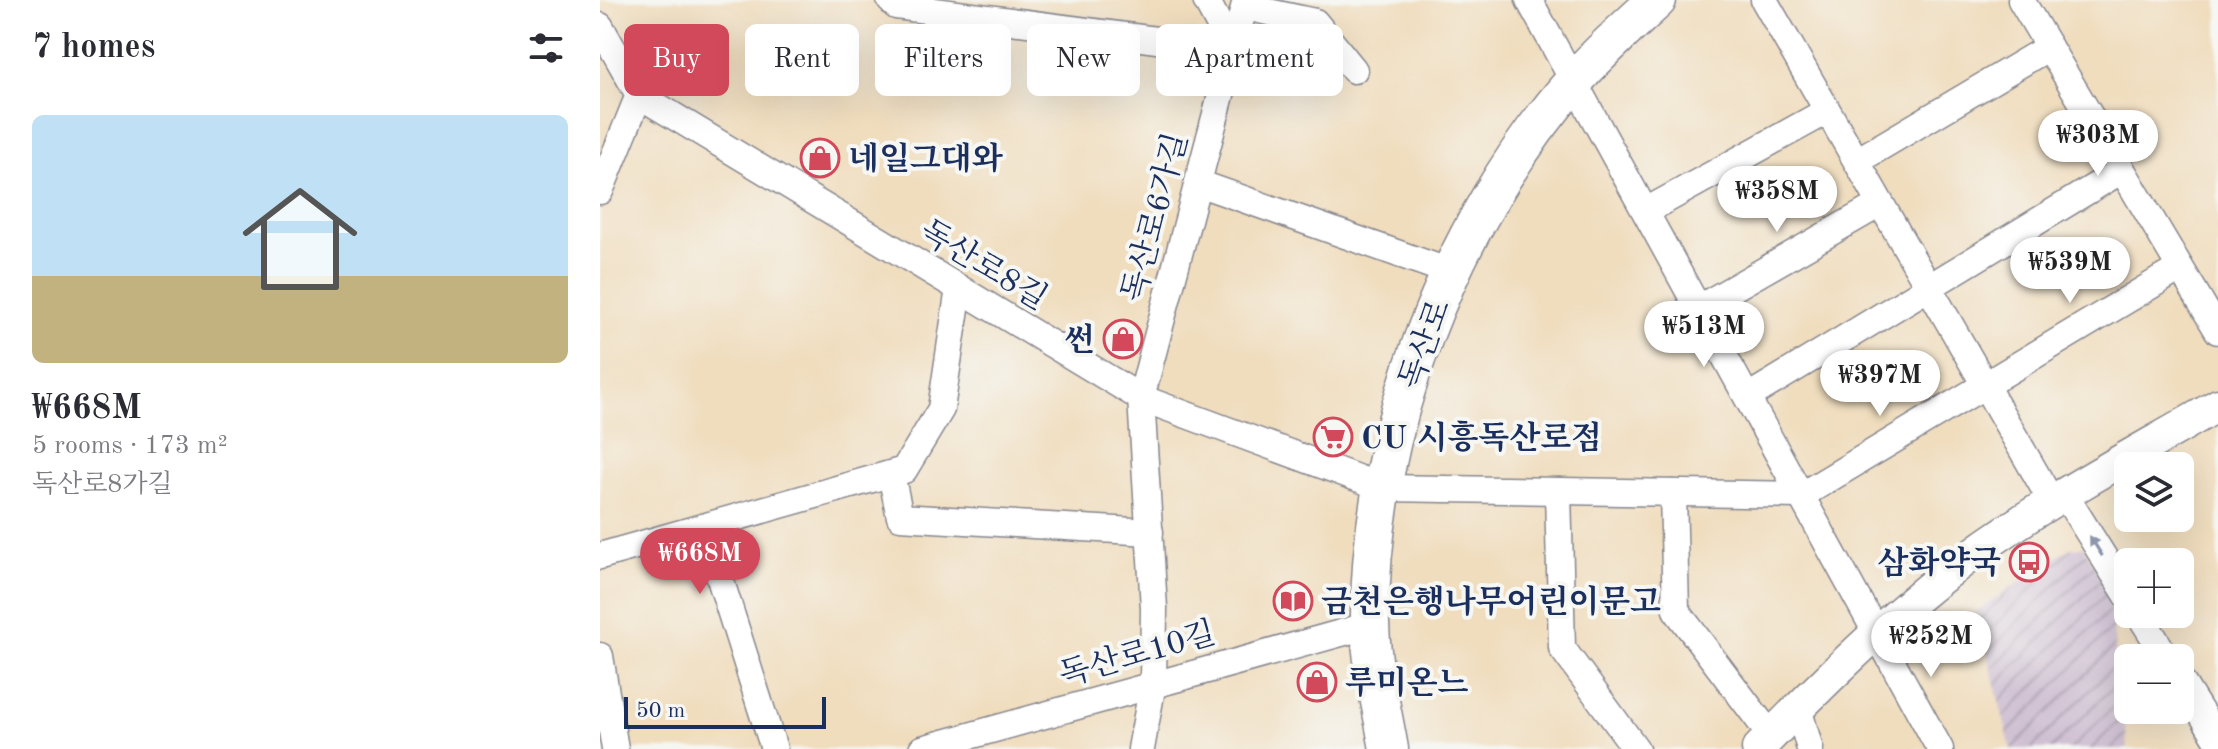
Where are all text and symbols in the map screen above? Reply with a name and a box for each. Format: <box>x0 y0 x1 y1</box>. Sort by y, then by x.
chip: Buy <box>624 24 729 96</box>
chip: Rent <box>745 24 859 96</box>
chip: Filters <box>875 24 1011 96</box>
chip: New <box>1027 24 1140 96</box>
chip: Apartment <box>1156 24 1343 96</box>
icon: filters <box>524 26 568 70</box>
text: 7 homes <box>32 31 155 65</box>
pin: ₩303M <box>2042 110 2154 178</box>
text: ₩303M <box>2056 123 2140 149</box>
street label: 독산로6가길 <box>1115 129 1195 306</box>
shop icon: 네일그대와 <box>799 137 841 179</box>
place label: 네일그대와 <box>848 141 1004 177</box>
pin: ₩358M <box>1721 166 1833 234</box>
icon: home <box>228 167 372 311</box>
text: ₩358M <box>1735 179 1819 205</box>
street label: 독산로8길 <box>913 213 1054 317</box>
pin: ₩539M <box>2014 237 2126 305</box>
text: ₩539M <box>2028 250 2112 276</box>
street label: 독산로 <box>1392 295 1458 394</box>
pin: ₩513M <box>1648 301 1760 369</box>
text: ₩513M <box>1662 314 1746 340</box>
shop icon: 썬 <box>1102 318 1144 360</box>
place label: 썬 <box>1064 322 1095 358</box>
pin: ₩397M <box>1824 350 1936 418</box>
text: ₩397M <box>1838 363 1922 389</box>
text: ₩668M <box>32 392 141 426</box>
supermarket icon: CU 시흥독산로점 <box>1312 416 1354 458</box>
place label: CU 시흥독산로점 <box>1361 420 1602 456</box>
text: 5 rooms · 173 m² <box>32 433 228 459</box>
map controls <box>2114 452 2194 724</box>
button: layers <box>2114 452 2194 532</box>
text: 독산로8가길 <box>32 472 173 498</box>
pin: ₩668M <box>644 528 756 596</box>
one-way arrow <box>2090 535 2104 557</box>
text: ₩668M <box>658 541 742 567</box>
bus stop icon: 삼화약국 <box>2008 541 2050 583</box>
place label: 삼화약국 <box>1877 545 2001 581</box>
button: + <box>2114 548 2194 628</box>
library icon: 금천은행나무어린이문고 <box>1272 580 1314 622</box>
place label: 금천은행나무어린이문고 <box>1321 584 1661 620</box>
pin: ₩252M <box>1875 611 1987 679</box>
street label: 독산로10길 <box>1055 614 1220 693</box>
text: ₩252M <box>1889 624 1973 650</box>
button: − <box>2114 644 2194 724</box>
shop icon: 루미온느 <box>1296 661 1338 703</box>
place label: 루미온느 <box>1345 665 1469 701</box>
scale bar <box>624 693 826 729</box>
text: 50 m <box>636 700 685 722</box>

